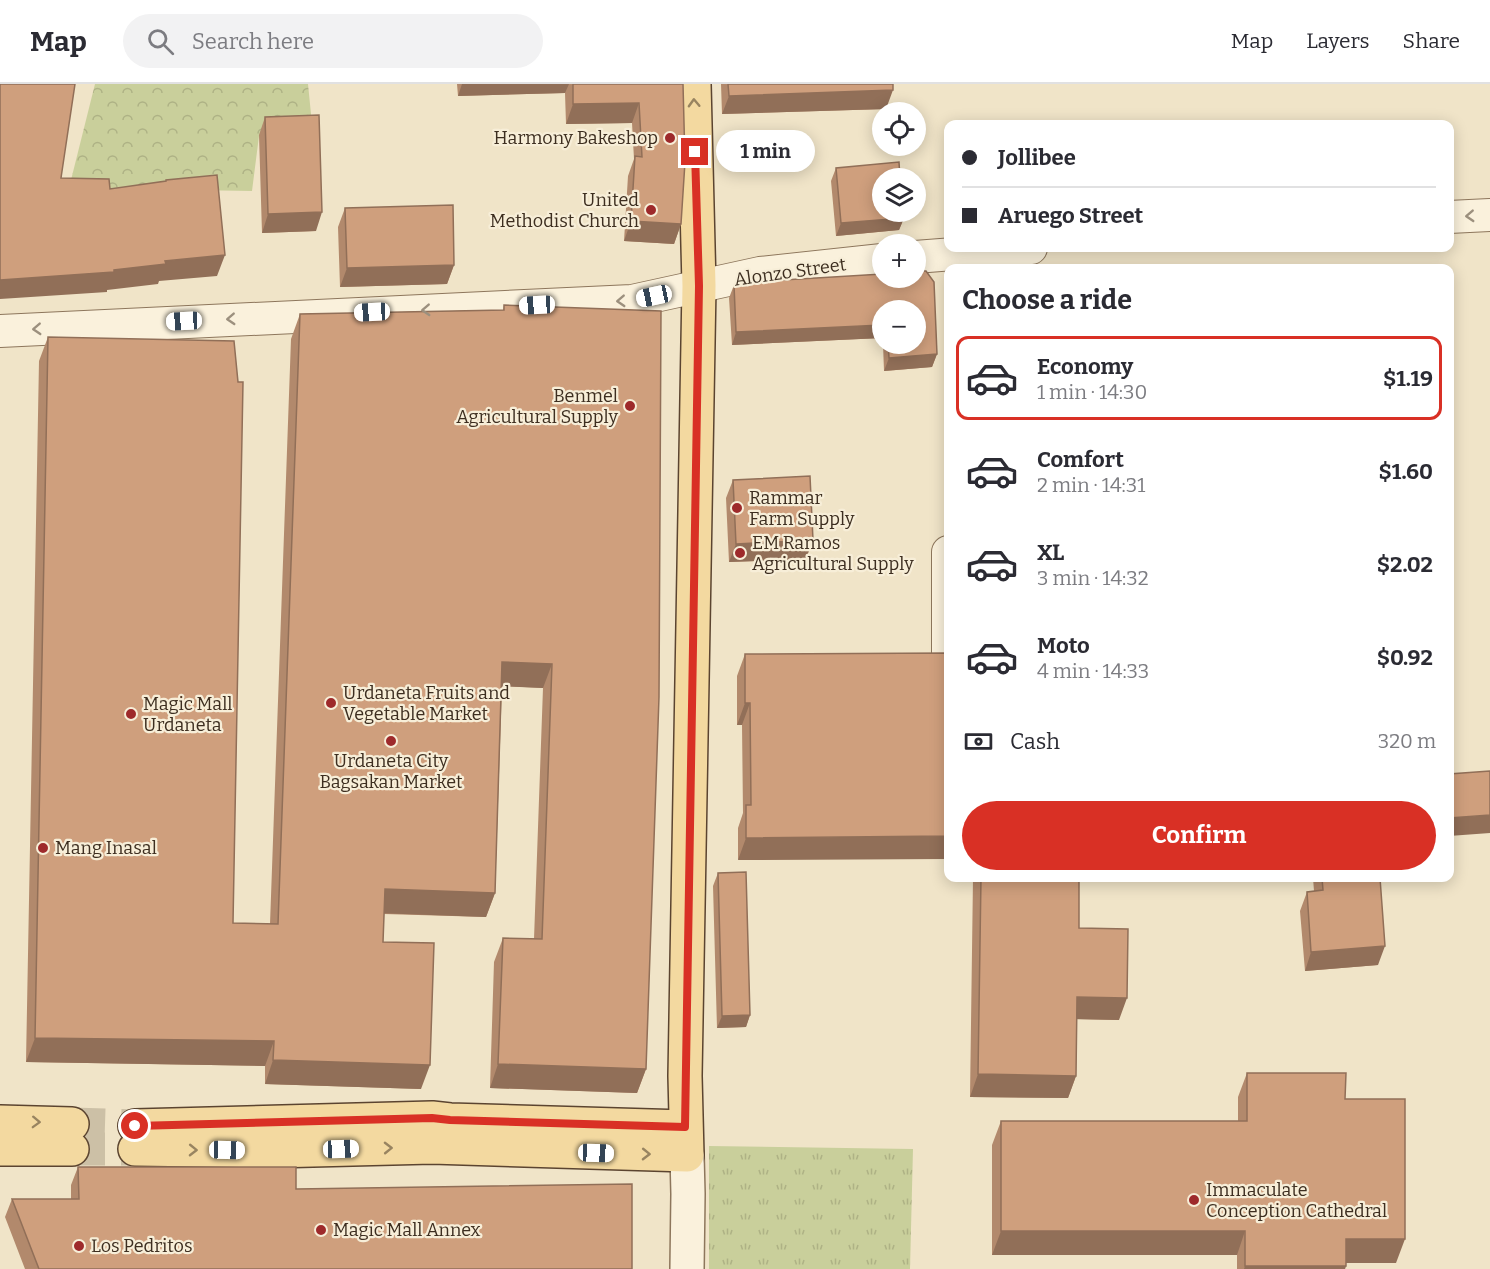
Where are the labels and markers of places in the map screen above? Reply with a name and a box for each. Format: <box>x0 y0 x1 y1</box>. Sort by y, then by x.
place label: Harmony Bakeshop <box>494 127 658 149</box>
marker: Harmony Bakeshop <box>663 131 677 145</box>
place label: United Methodist Church <box>490 189 639 232</box>
marker: United Methodist Church <box>644 203 658 217</box>
place label: Benmel Agricultural Supply <box>456 385 618 428</box>
marker: Benmel Agricultural Supply <box>623 399 637 413</box>
place label: Rammar Farm Supply <box>749 487 855 530</box>
marker: Rammar Farm Supply <box>730 501 744 515</box>
place label: EM Ramos Agricultural Supply <box>752 532 914 575</box>
marker: EM Ramos Agricultural Supply <box>733 546 747 560</box>
place label: Urdaneta Fruits and Vegetable Market <box>343 682 510 725</box>
place label: Magic Mall Urdaneta <box>143 693 233 736</box>
marker: Urdaneta Fruits and Vegetable Market <box>324 696 338 710</box>
marker: Magic Mall Urdaneta <box>124 707 138 721</box>
marker: Urdaneta City Bagsakan Market <box>384 734 398 748</box>
place label: Urdaneta City Bagsakan Market <box>319 750 463 793</box>
place label: Mang Inasal <box>55 837 157 859</box>
marker: Mang Inasal <box>36 841 50 855</box>
place label: Immaculate Conception Cathedral <box>1206 1179 1387 1222</box>
marker: Immaculate Conception Cathedral <box>1187 1193 1201 1207</box>
place label: Magic Mall Annex <box>333 1219 481 1241</box>
marker: Magic Mall Annex <box>314 1223 328 1237</box>
place label: Los Pedritos <box>91 1235 193 1257</box>
marker: Los Pedritos <box>72 1239 86 1253</box>

